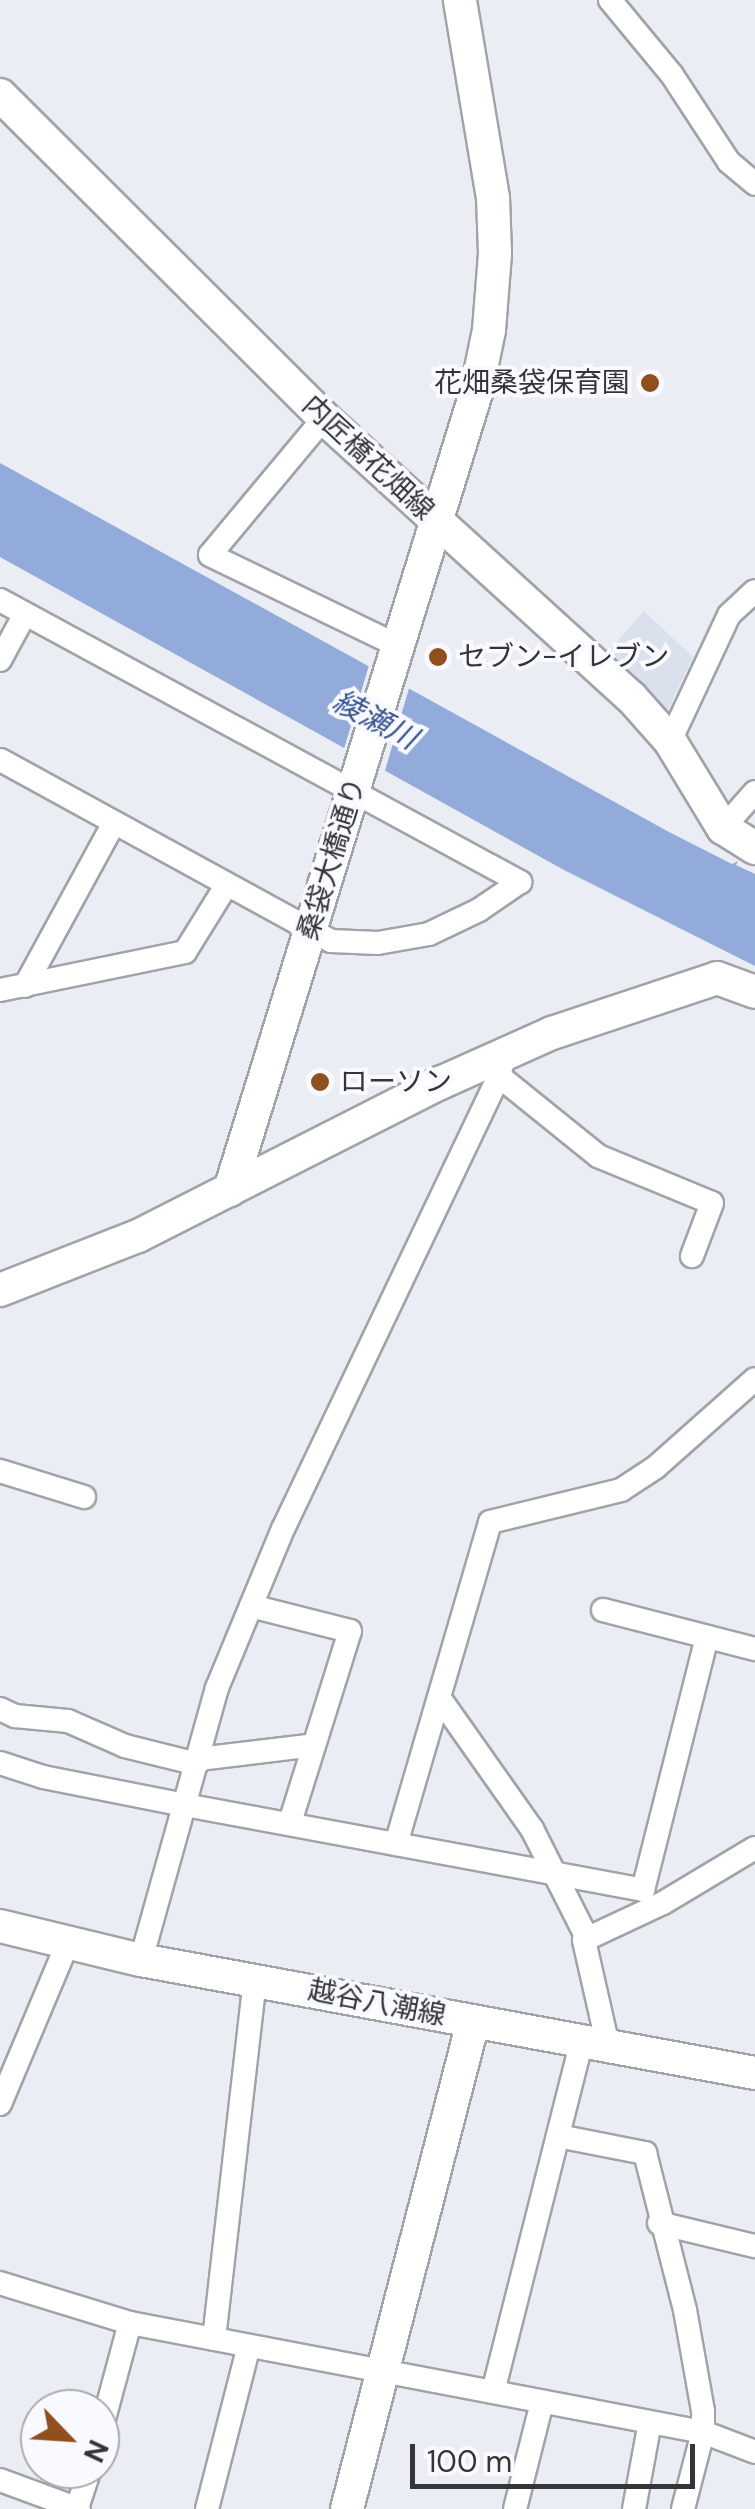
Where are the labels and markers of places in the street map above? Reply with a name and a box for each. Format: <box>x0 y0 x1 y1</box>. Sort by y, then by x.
place label: 花畑桑袋保育園 <box>434 366 630 400</box>
marker: 花畑桑袋保育園 <box>639 372 661 394</box>
place label: セブン-イレブン <box>458 640 669 674</box>
marker: セブン-イレブン <box>427 646 449 668</box>
place label: ローソン <box>340 1065 452 1099</box>
marker: ローソン <box>309 1071 331 1093</box>

